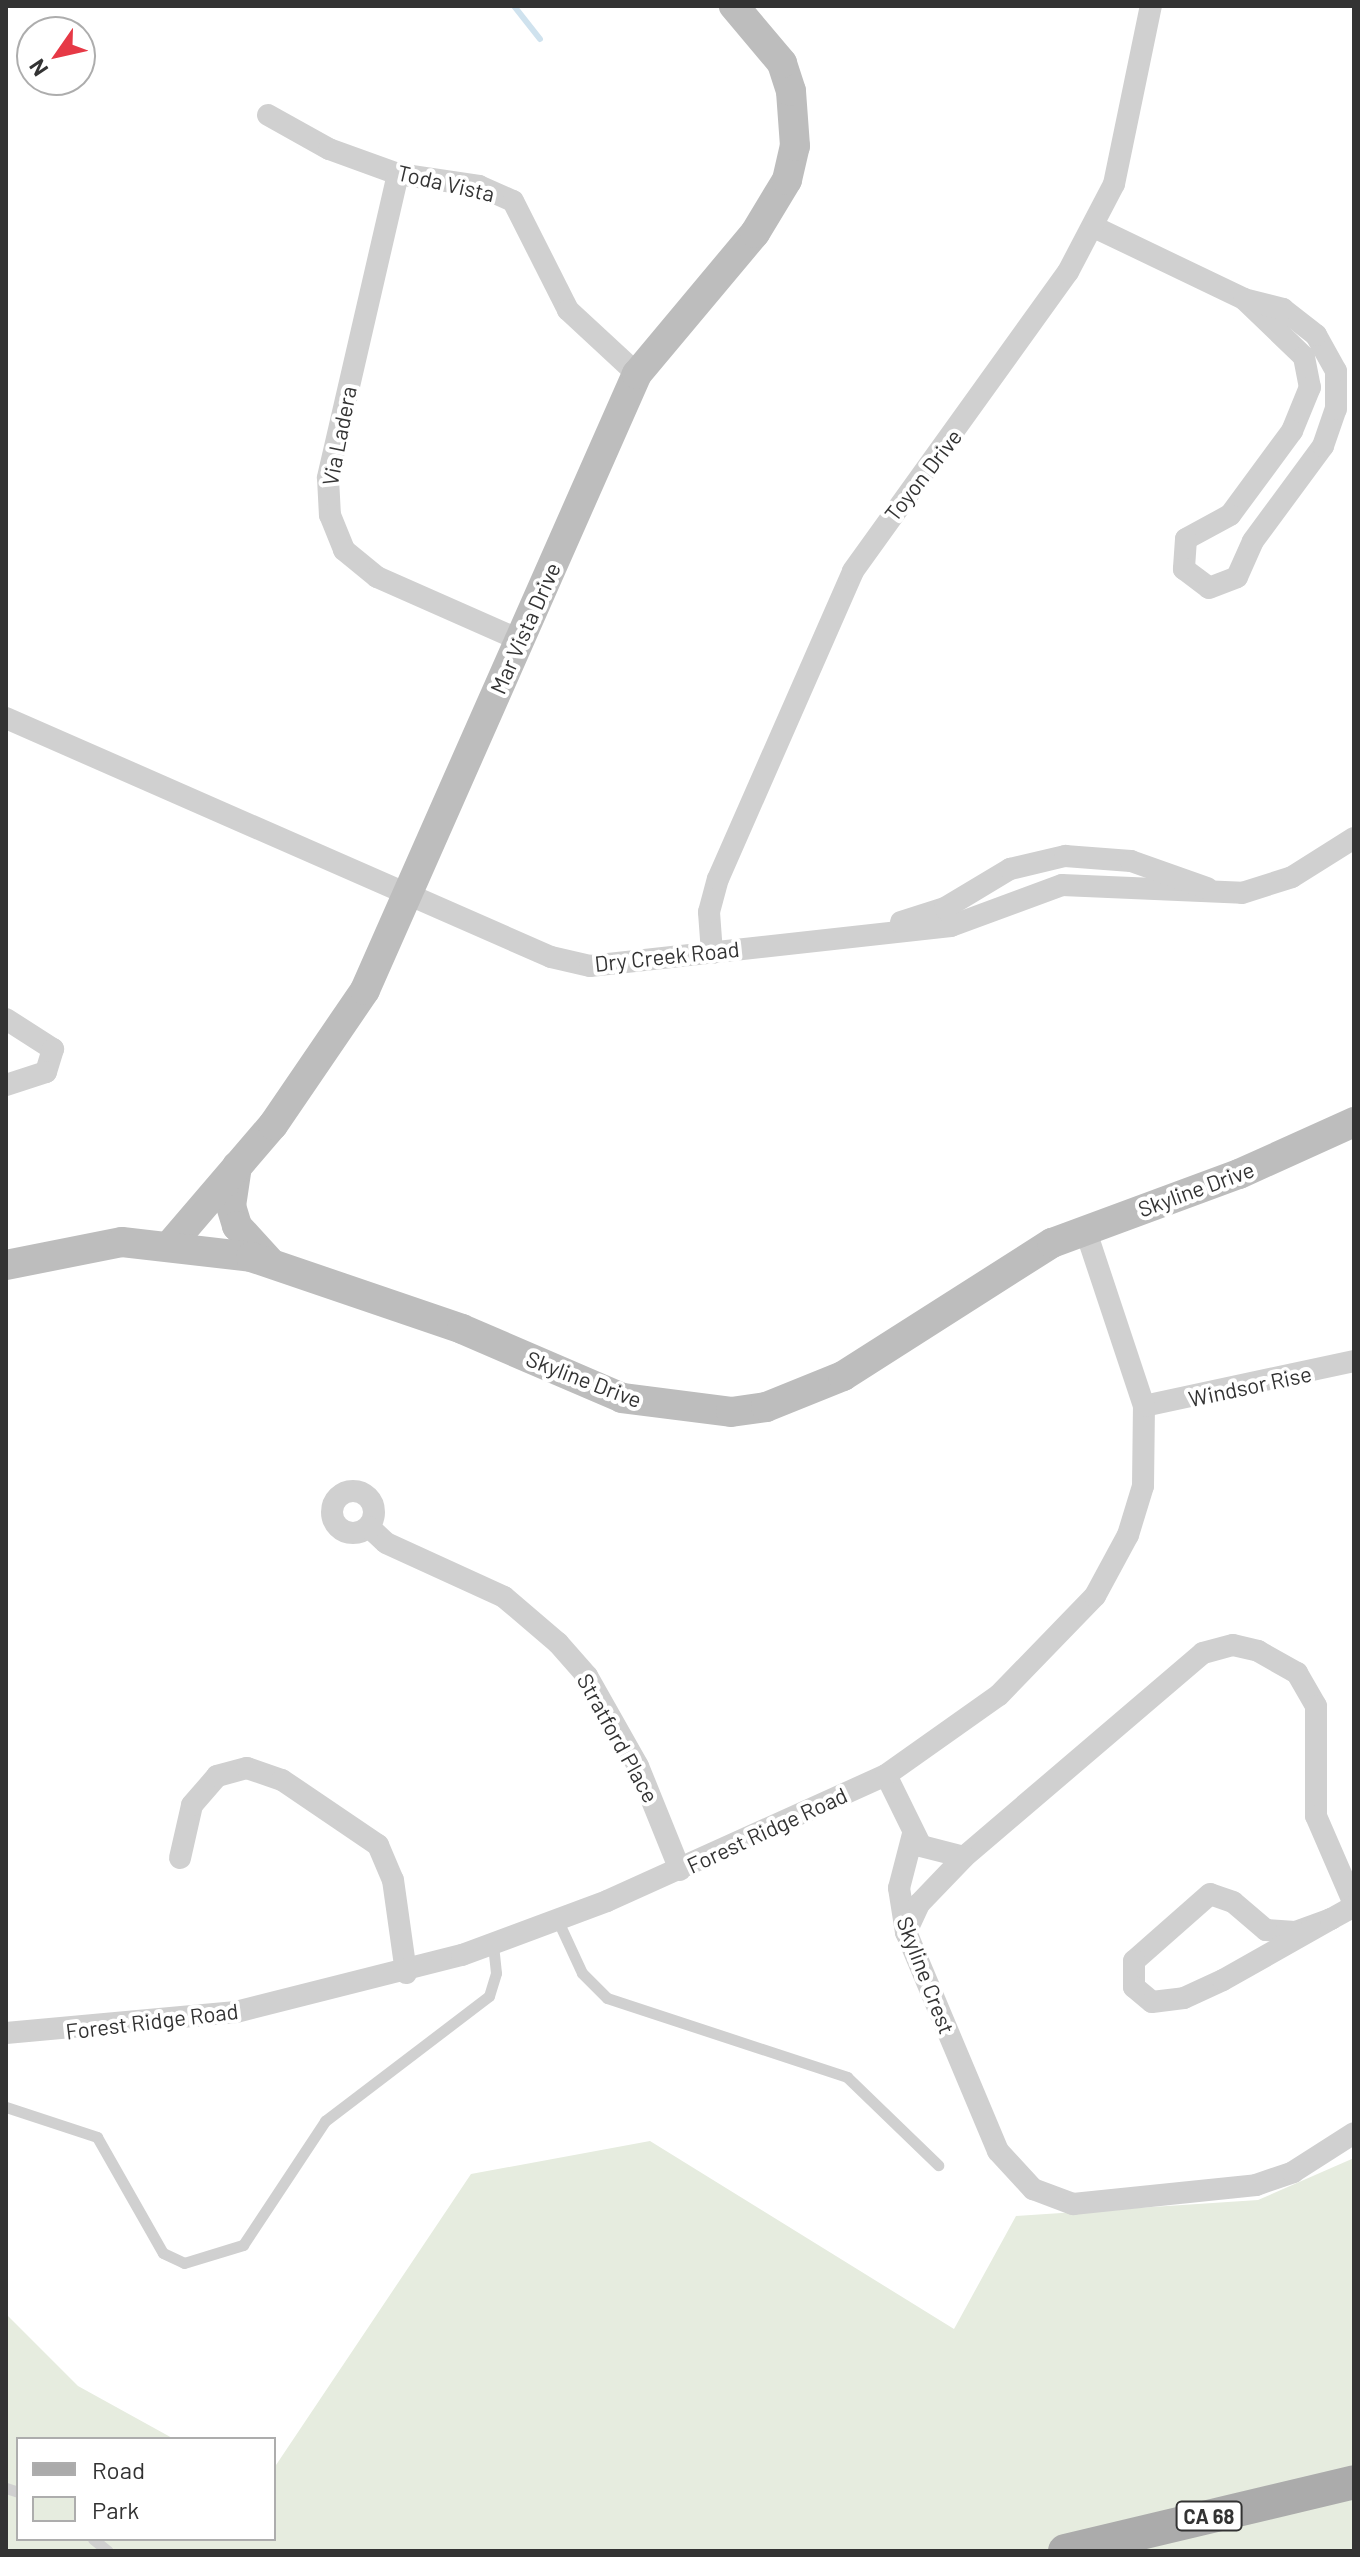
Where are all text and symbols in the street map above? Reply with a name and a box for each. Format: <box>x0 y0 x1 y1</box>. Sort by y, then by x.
north arrow <box>16 16 96 96</box>
text: N <box>23 55 53 82</box>
street label: Toda Vista <box>395 159 497 207</box>
street label: Via Ladera <box>316 384 362 488</box>
street label: Toyon Drive <box>879 424 967 526</box>
street label: Mar Vista Drive <box>484 558 566 698</box>
street label: Dry Creek Road <box>593 935 741 977</box>
street label: Skyline Drive <box>1134 1156 1258 1222</box>
street label: Skyline Drive <box>523 1345 645 1413</box>
street label: Windsor Rise <box>1186 1360 1314 1412</box>
street label: Stratford Place <box>572 1669 664 1807</box>
street label: Forest Ridge Road <box>683 1781 851 1879</box>
street label: Skyline Crest <box>891 1912 961 2038</box>
street label: Forest Ridge Road <box>64 1997 240 2045</box>
legend <box>16 2437 276 2541</box>
text: Road <box>92 2455 145 2484</box>
text: Park <box>92 2495 139 2524</box>
road number: CA 68 <box>1175 2500 1243 2532</box>

